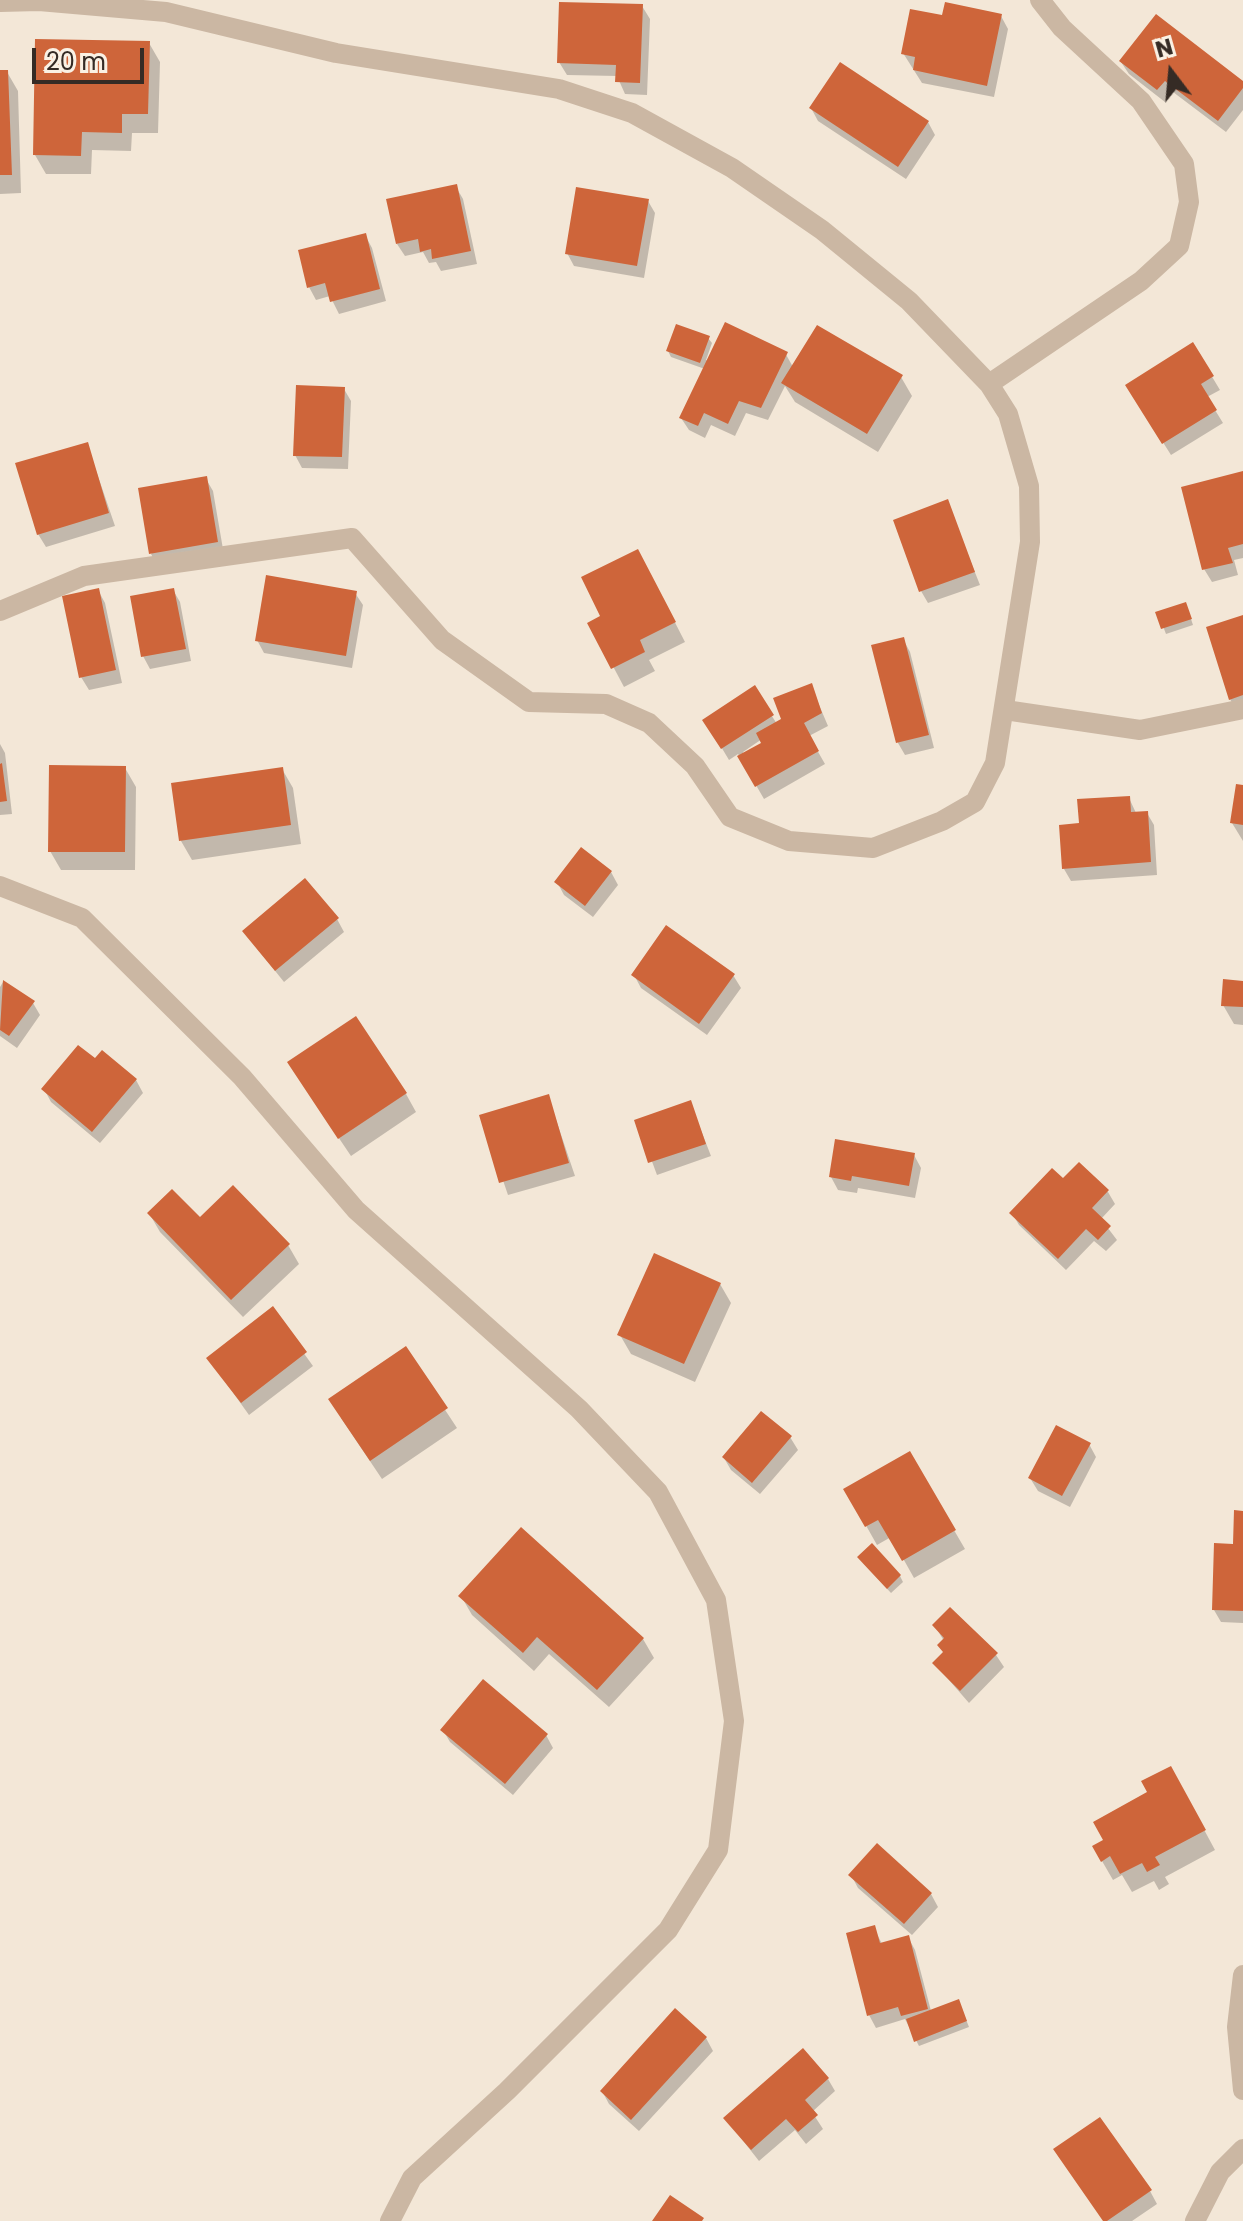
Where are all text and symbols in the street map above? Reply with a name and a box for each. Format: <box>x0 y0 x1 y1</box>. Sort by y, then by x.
text: N <box>1152 31 1176 66</box>
scale bar <box>36 32 148 82</box>
north arrow <box>1131 32 1211 112</box>
text: 20 m <box>46 45 106 78</box>

